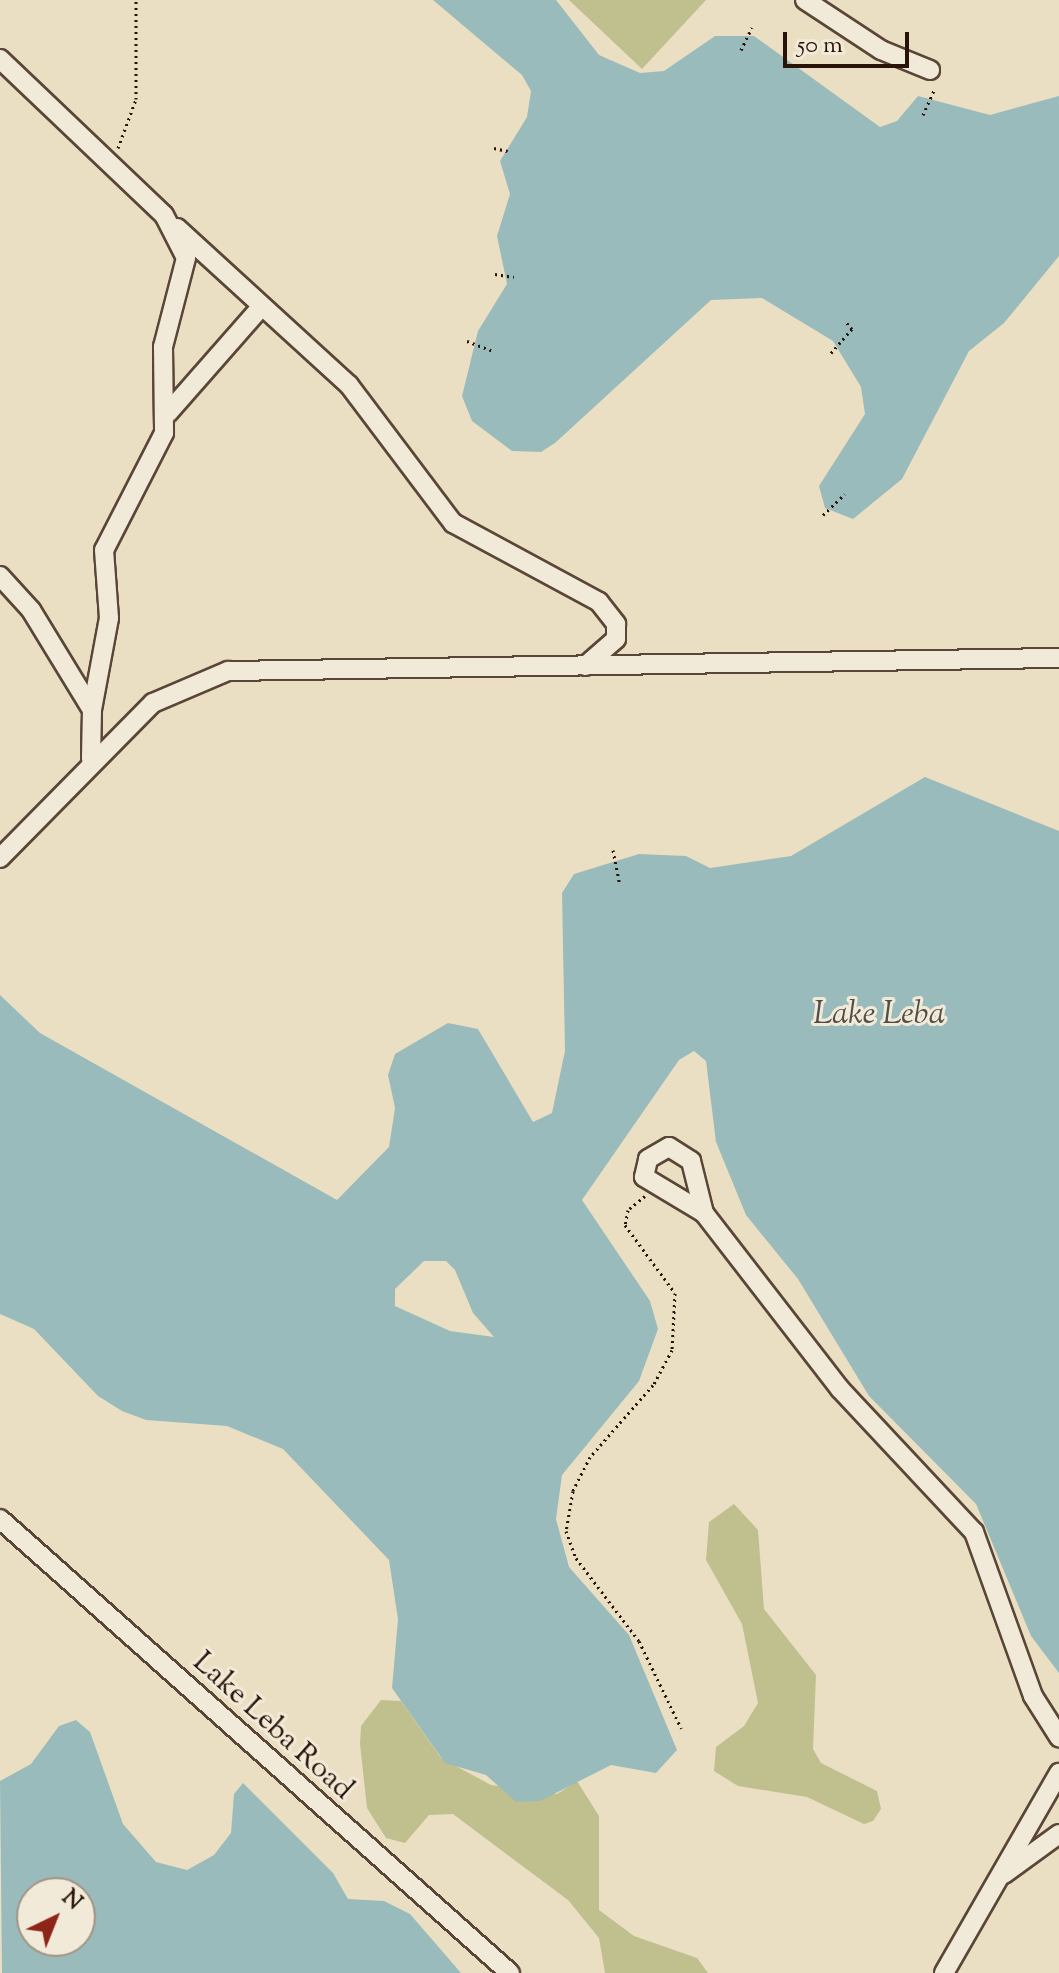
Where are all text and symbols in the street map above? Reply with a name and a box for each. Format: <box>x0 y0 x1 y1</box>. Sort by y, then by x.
scale bar <box>787 16 913 66</box>
text: 50 m <box>797 29 843 63</box>
water label: Lake Leba <box>813 996 945 1034</box>
street label: Lake Leba Road <box>184 1645 360 1809</box>
north arrow <box>16 1877 96 1957</box>
text: N <box>54 1883 88 1919</box>

